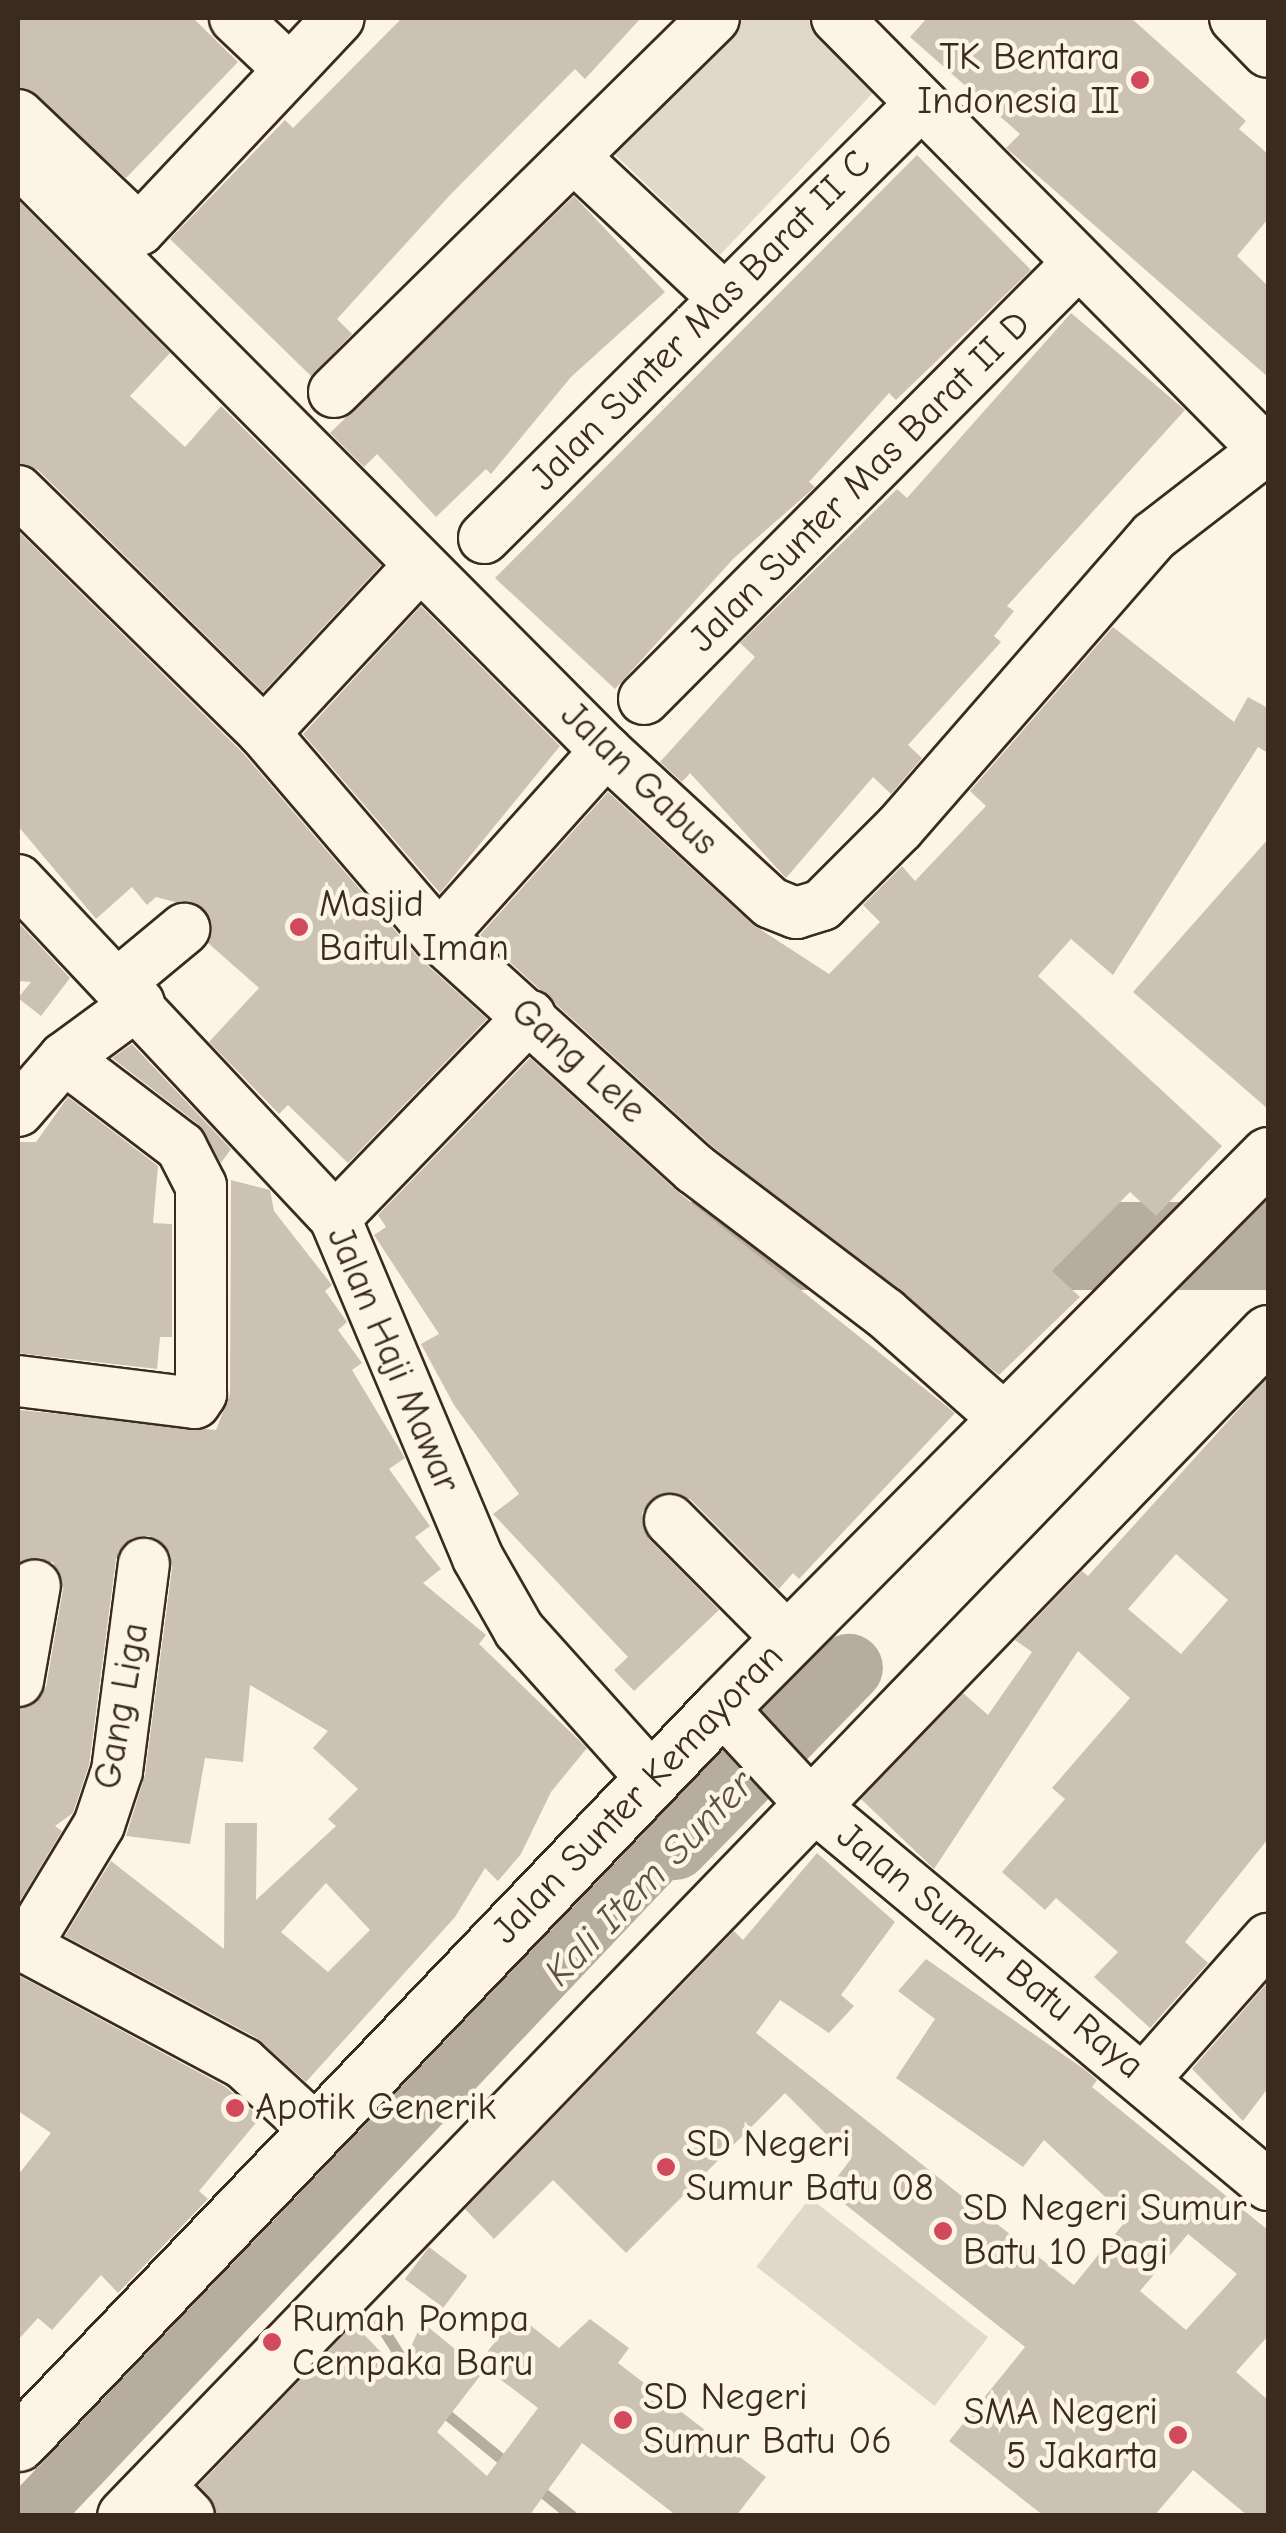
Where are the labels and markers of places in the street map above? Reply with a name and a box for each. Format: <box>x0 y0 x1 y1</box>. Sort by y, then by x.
place label: TK Bentara Indonesia II <box>917 35 1120 124</box>
marker: TK Bentara Indonesia II <box>1129 69 1151 91</box>
place label: Masjid Baitul Iman <box>319 882 509 972</box>
marker: Masjid Baitul Iman <box>288 916 310 938</box>
place label: Apotik Generik <box>255 2085 496 2131</box>
marker: Apotik Generik <box>224 2097 246 2119</box>
place label: SD Negeri Sumur Batu 08 <box>686 2122 934 2212</box>
marker: SD Negeri Sumur Batu 08 <box>655 2156 677 2178</box>
place label: SD Negeri Sumur Batu 10 Pagi <box>963 2186 1247 2276</box>
marker: SD Negeri Sumur Batu 10 Pagi <box>932 2220 954 2242</box>
place label: Rumah Pompa Cempaka Baru <box>292 2297 533 2386</box>
marker: Rumah Pompa Cempaka Baru <box>261 2331 283 2353</box>
place label: SD Negeri Sumur Batu 06 <box>643 2375 892 2464</box>
place label: SMA Negeri 5 Jakarta <box>963 2390 1158 2480</box>
marker: SD Negeri Sumur Batu 06 <box>612 2409 634 2431</box>
marker: SMA Negeri 5 Jakarta <box>1167 2424 1189 2446</box>

